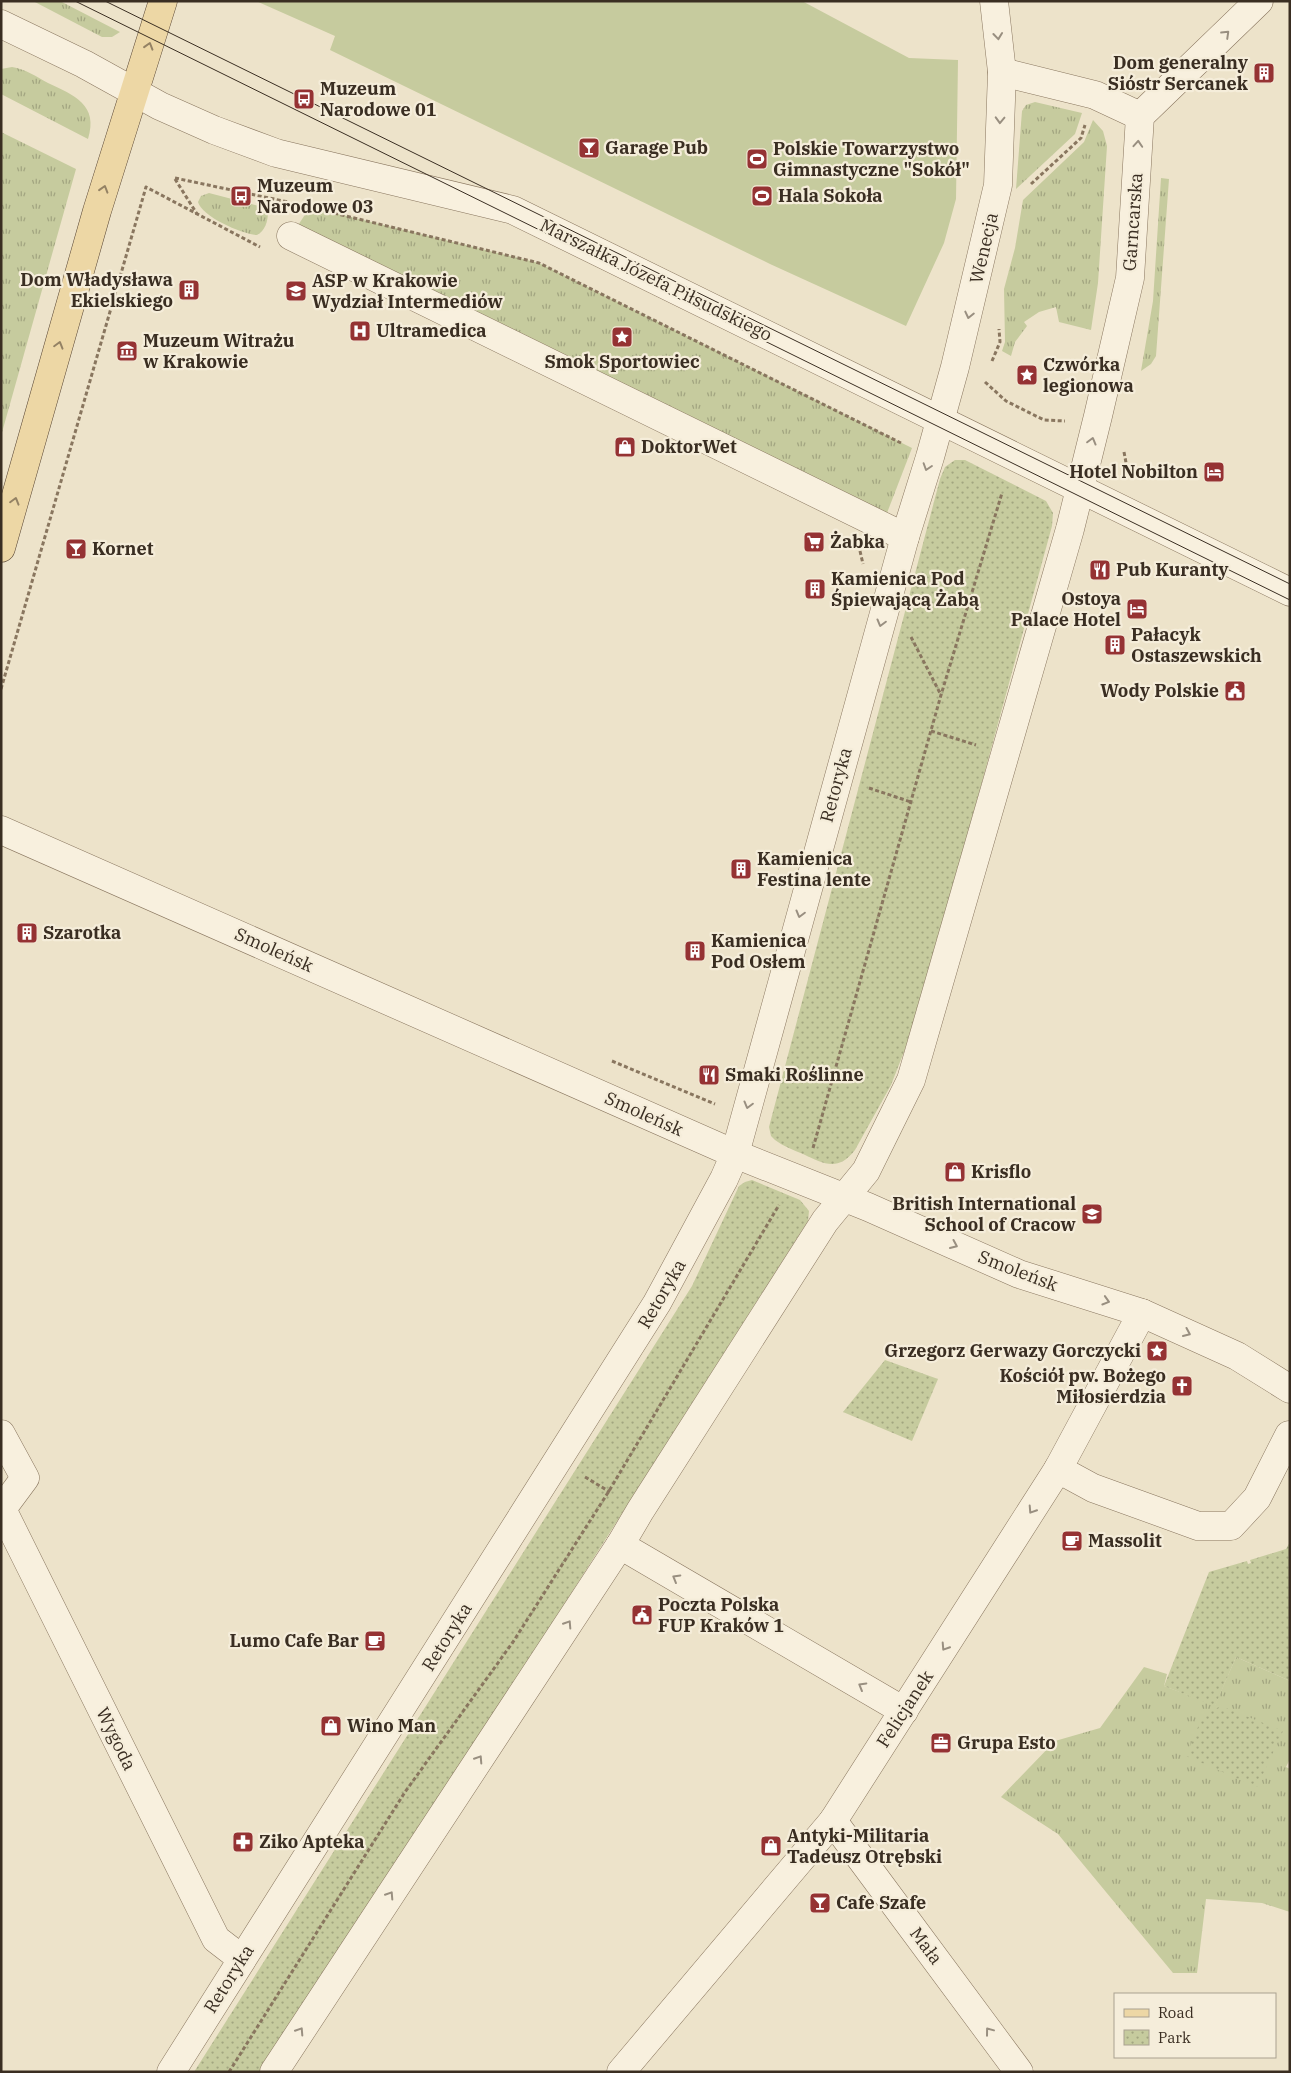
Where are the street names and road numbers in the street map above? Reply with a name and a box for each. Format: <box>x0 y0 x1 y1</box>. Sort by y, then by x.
street label: Garncarska <box>1118 172 1147 272</box>
street label: Wenecja <box>964 210 1003 286</box>
street label: Marszałka Józefa Piłsudskiego <box>536 213 776 346</box>
street label: Retoryka <box>815 745 857 825</box>
street label: Smoleńsk <box>231 922 318 977</box>
street label: Smoleńsk <box>601 1086 688 1141</box>
street label: Smoleńsk <box>975 1245 1062 1296</box>
street label: Retoryka <box>632 1255 691 1333</box>
street label: Retoryka <box>417 1598 477 1675</box>
street label: Felicjanek <box>871 1665 938 1752</box>
street label: Wygoda <box>91 1703 142 1774</box>
street label: Mała <box>905 1922 948 1969</box>
street label: Retoryka <box>199 1940 259 2017</box>

